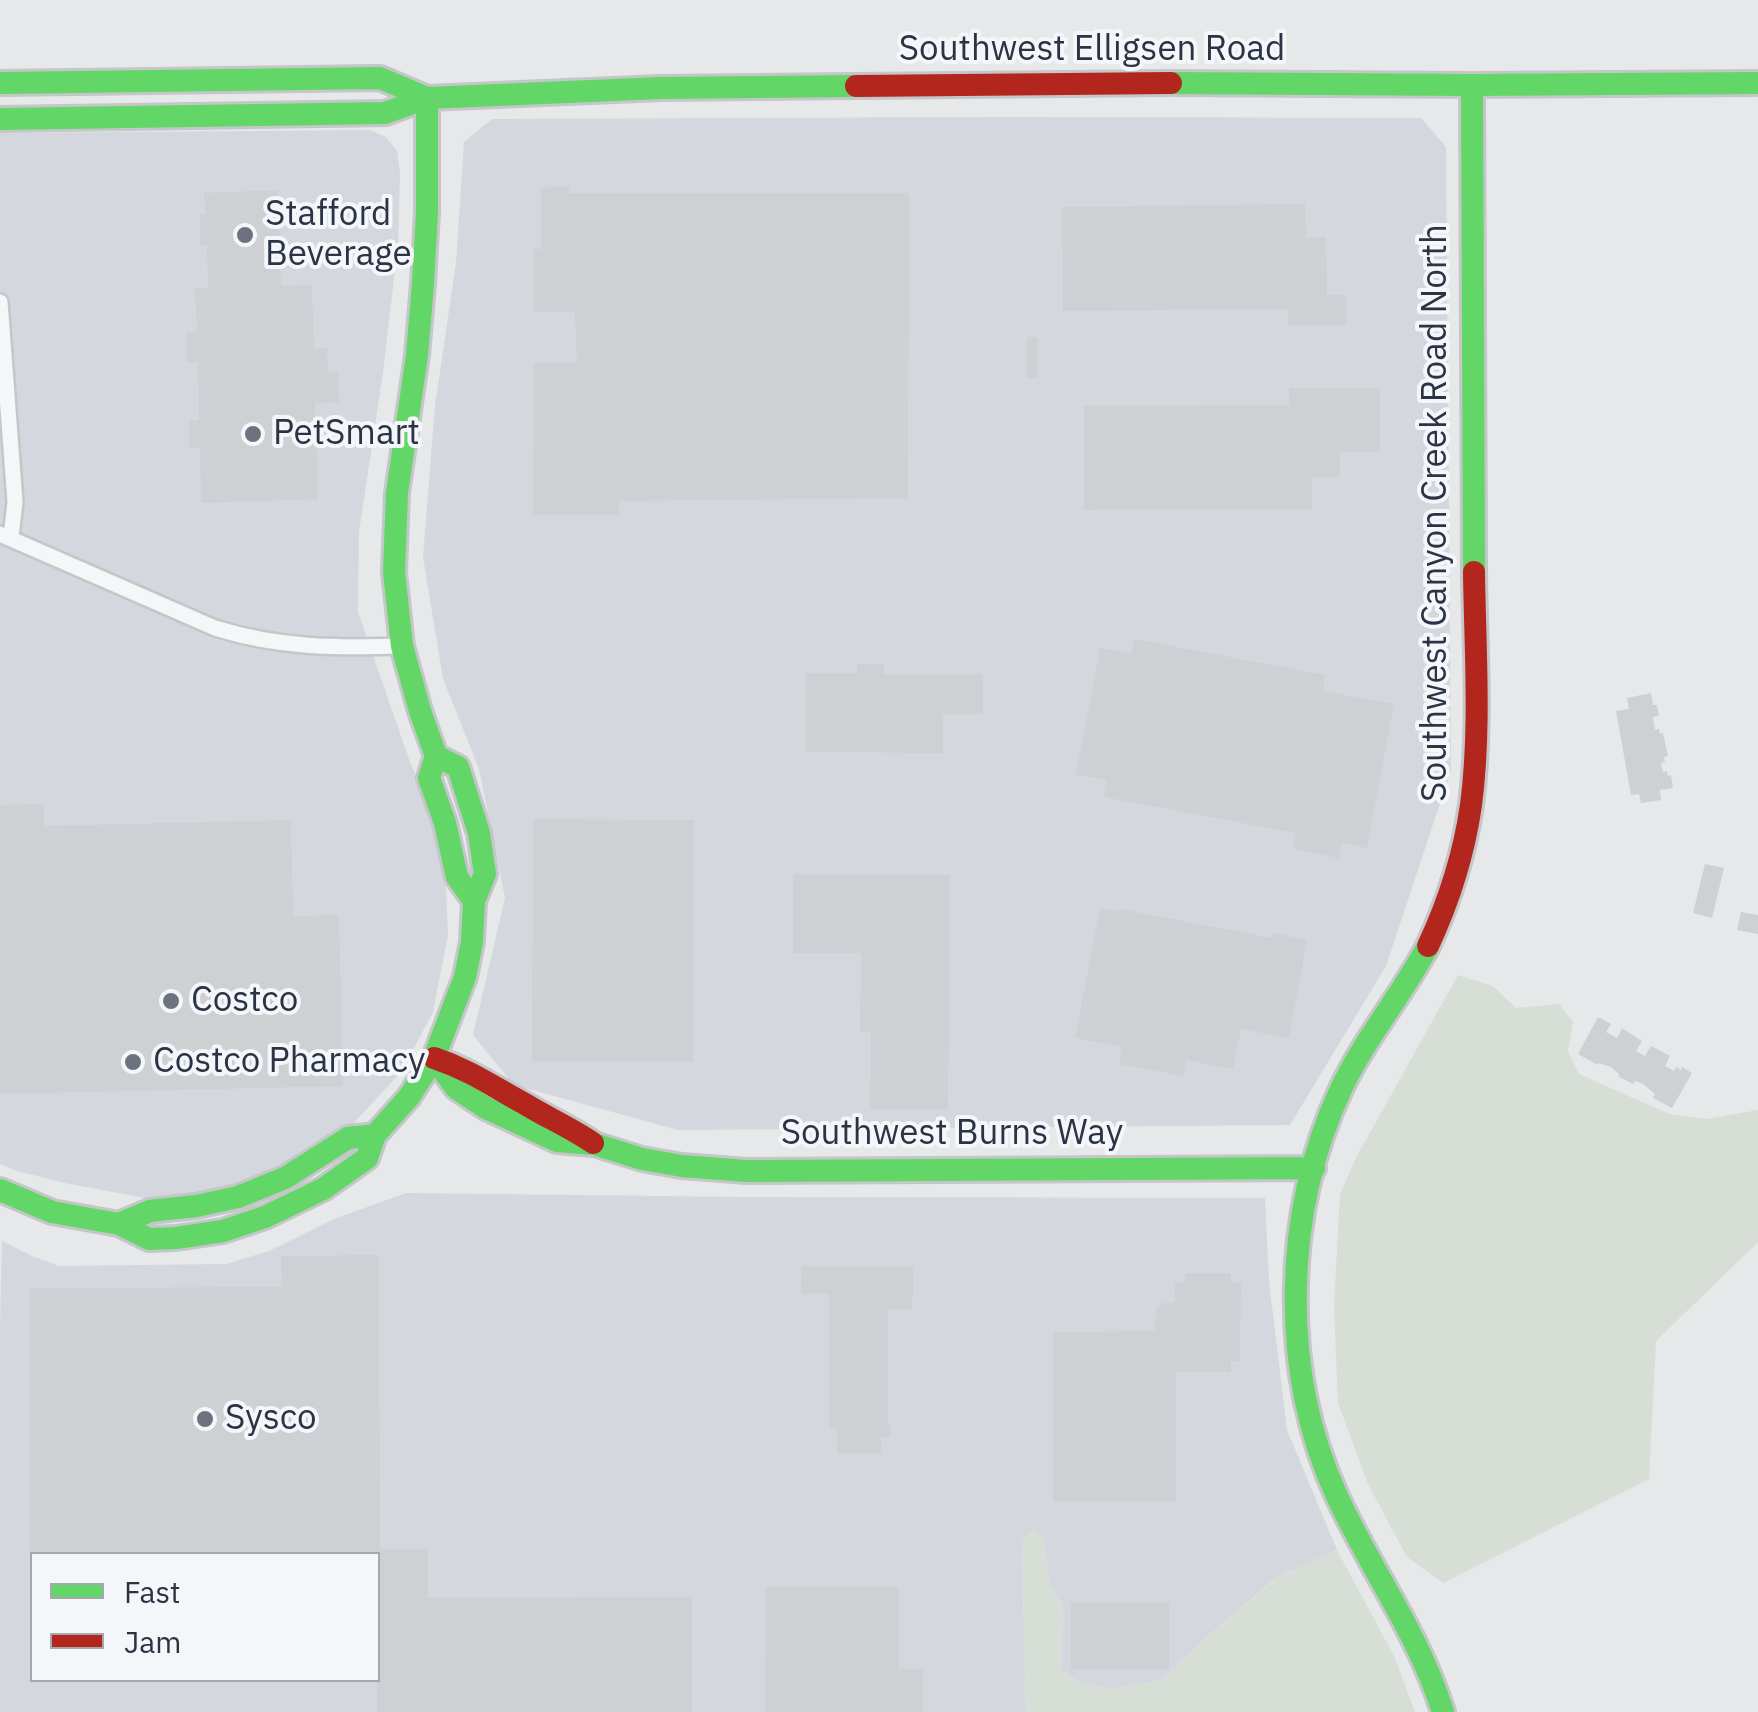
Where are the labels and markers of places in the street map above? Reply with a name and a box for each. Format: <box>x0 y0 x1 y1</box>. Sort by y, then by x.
place label: Stafford Beverage <box>265 194 412 276</box>
marker: Stafford Beverage <box>234 224 256 246</box>
place label: PetSmart <box>273 413 420 455</box>
marker: PetSmart <box>242 423 264 445</box>
place label: Costco <box>191 980 298 1022</box>
marker: Costco <box>160 990 182 1012</box>
place label: Costco Pharmacy <box>153 1041 425 1083</box>
marker: Costco Pharmacy <box>122 1051 144 1073</box>
place label: Sysco <box>225 1398 317 1440</box>
marker: Sysco <box>194 1408 216 1430</box>

